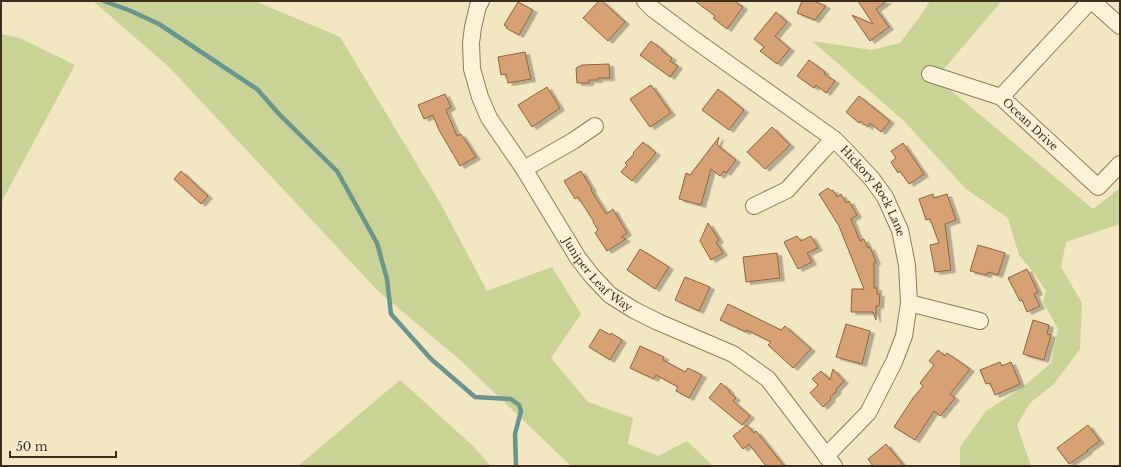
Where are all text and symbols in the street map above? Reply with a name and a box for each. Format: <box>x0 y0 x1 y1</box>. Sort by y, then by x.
street label: Ocean Drive <box>1000 95 1061 154</box>
street label: Hickory Rock Lane <box>837 142 908 237</box>
street label: Juniper Leaf Way <box>559 233 635 314</box>
scale bar <box>10 433 116 459</box>
text: 50 m <box>16 439 48 454</box>

